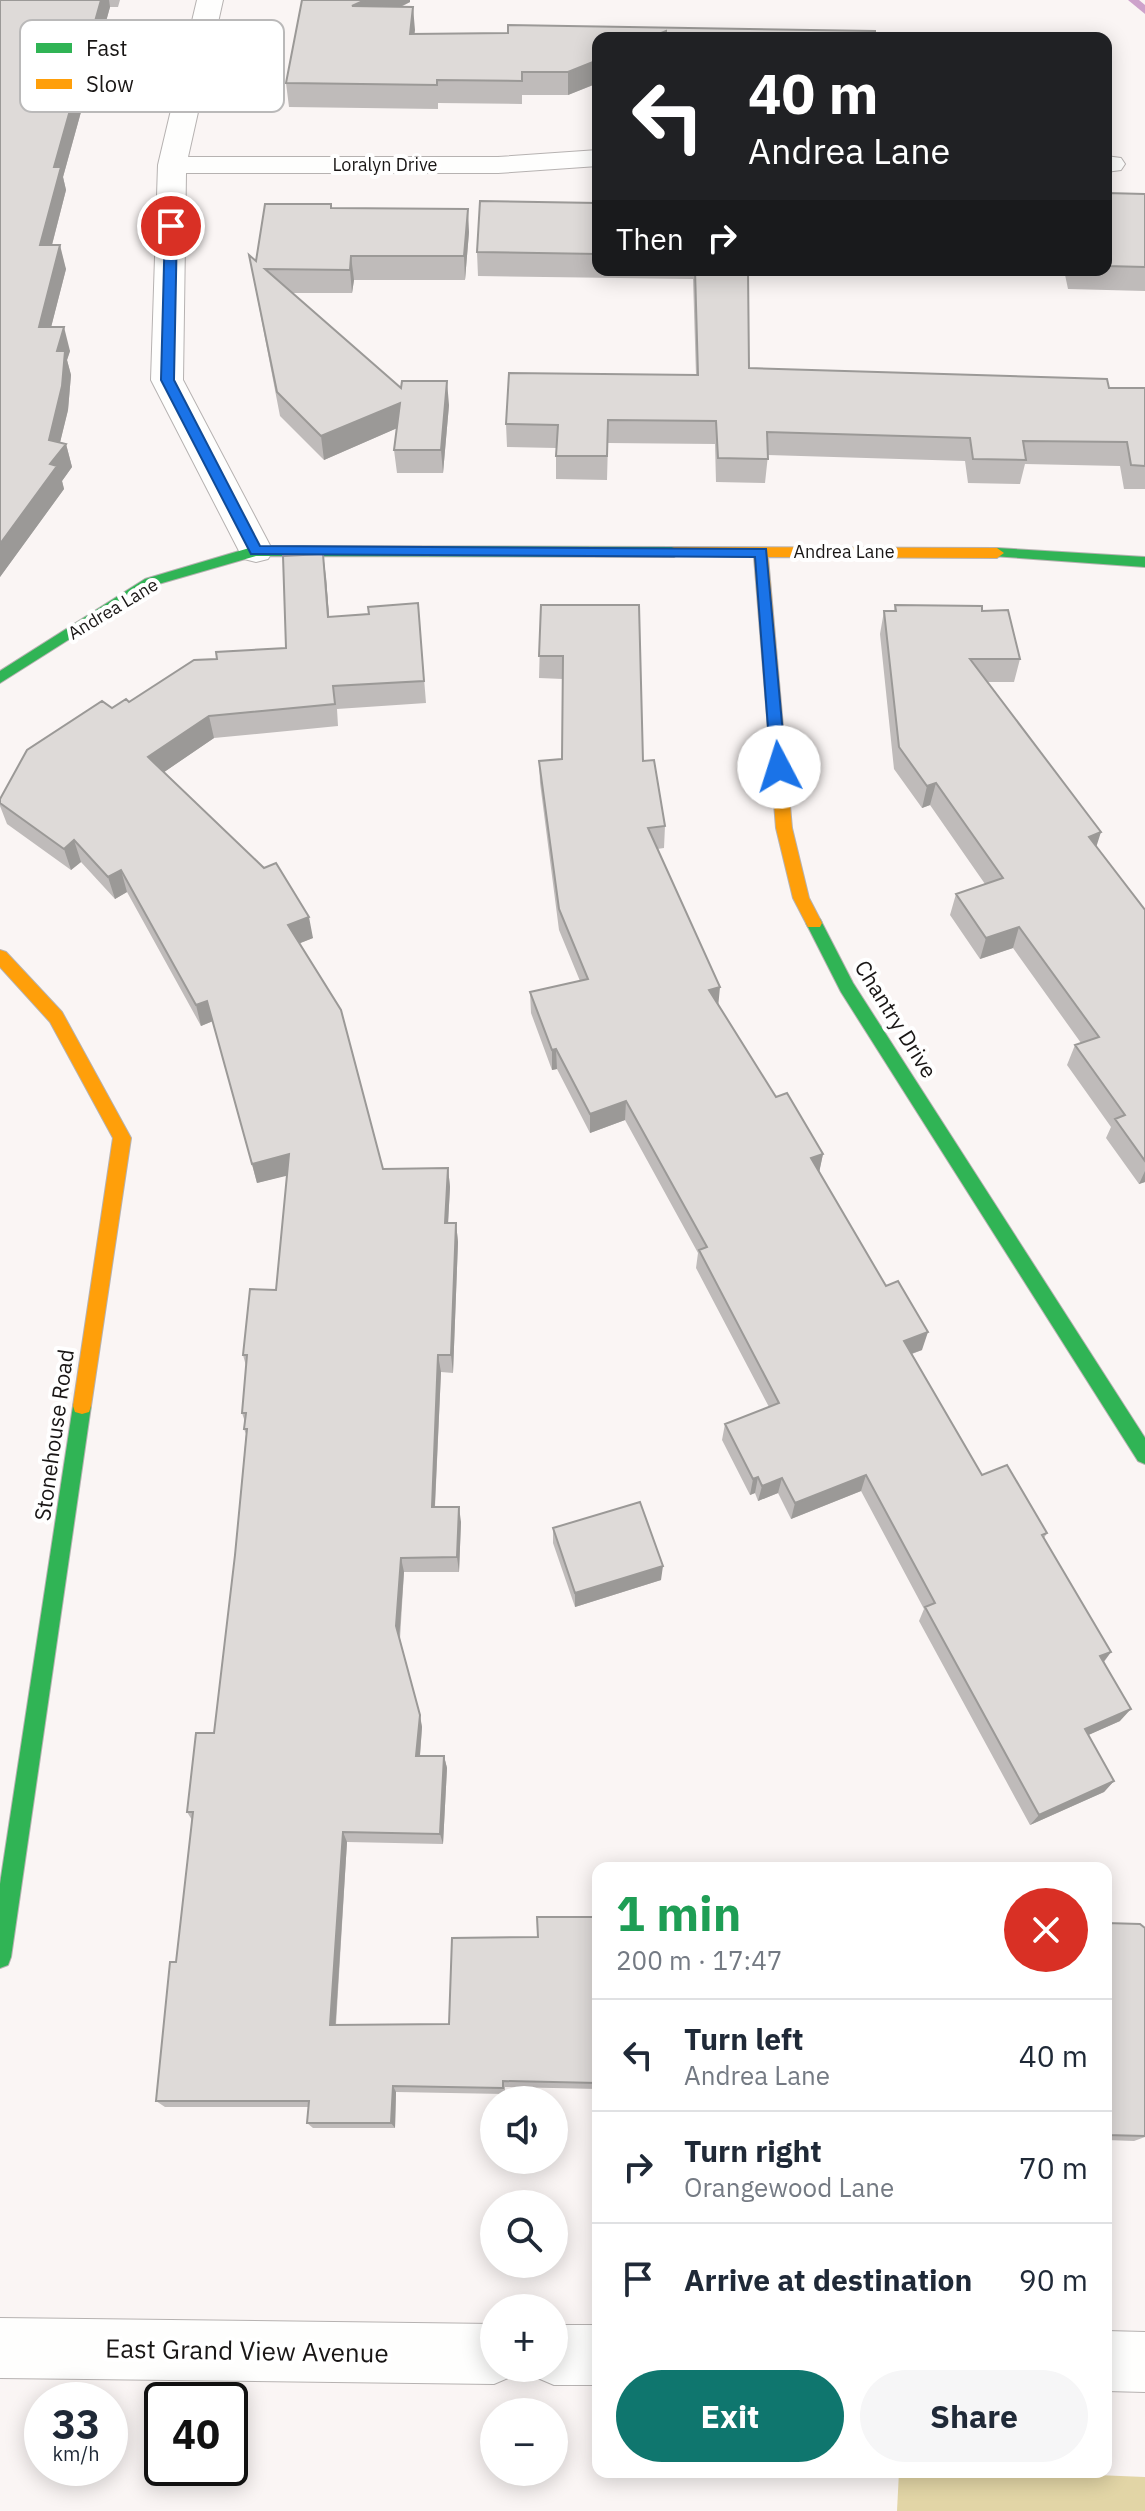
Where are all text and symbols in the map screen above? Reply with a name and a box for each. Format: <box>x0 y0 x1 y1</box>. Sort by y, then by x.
legend <box>20 20 284 112</box>
text: Fast <box>86 33 127 62</box>
text: 40 m <box>748 57 878 129</box>
icon: left <box>616 64 720 168</box>
text: Slow <box>86 69 134 98</box>
text: Andrea Lane <box>748 127 950 174</box>
street label: Loralyn Drive <box>332 153 438 176</box>
pin <box>137 192 205 260</box>
icon: arrive <box>149 204 193 248</box>
icon: right <box>700 216 744 260</box>
text: Then <box>616 219 684 258</box>
street label: Andrea Lane <box>793 540 895 563</box>
street label: Andrea Lane <box>63 573 162 644</box>
position arrow <box>737 725 821 809</box>
street label: Chantry Drive <box>849 954 944 1083</box>
street label: Stonehouse Road <box>27 1347 80 1523</box>
text: 1 min <box>616 1882 741 1944</box>
button: close <box>1004 1888 1088 1972</box>
text: 200 m · 17:47 <box>616 1943 782 1977</box>
text: Turn left <box>684 2019 803 2058</box>
icon: left <box>616 2033 660 2077</box>
text: 40 m <box>1019 2036 1088 2075</box>
text: Andrea Lane <box>684 2058 830 2092</box>
map controls <box>480 2086 568 2486</box>
button: sound <box>480 2086 568 2174</box>
text: Turn right <box>684 2131 822 2170</box>
icon: right <box>616 2145 660 2189</box>
text: 70 m <box>1019 2148 1088 2187</box>
text: Orangewood Lane <box>684 2170 894 2204</box>
button: search <box>480 2190 568 2278</box>
icon: arrive <box>616 2257 660 2301</box>
text: Arrive at destination <box>684 2260 972 2299</box>
text: 90 m <box>1019 2260 1088 2299</box>
button: + <box>480 2294 568 2382</box>
street label: East Grand View Avenue <box>105 2331 389 2369</box>
button: Exit <box>616 2370 844 2462</box>
button: Share <box>860 2370 1088 2462</box>
speed limit sign: 40 <box>144 2382 248 2486</box>
text: 33 <box>52 2398 100 2450</box>
button: − <box>480 2398 568 2486</box>
text: km/h <box>52 2440 100 2467</box>

